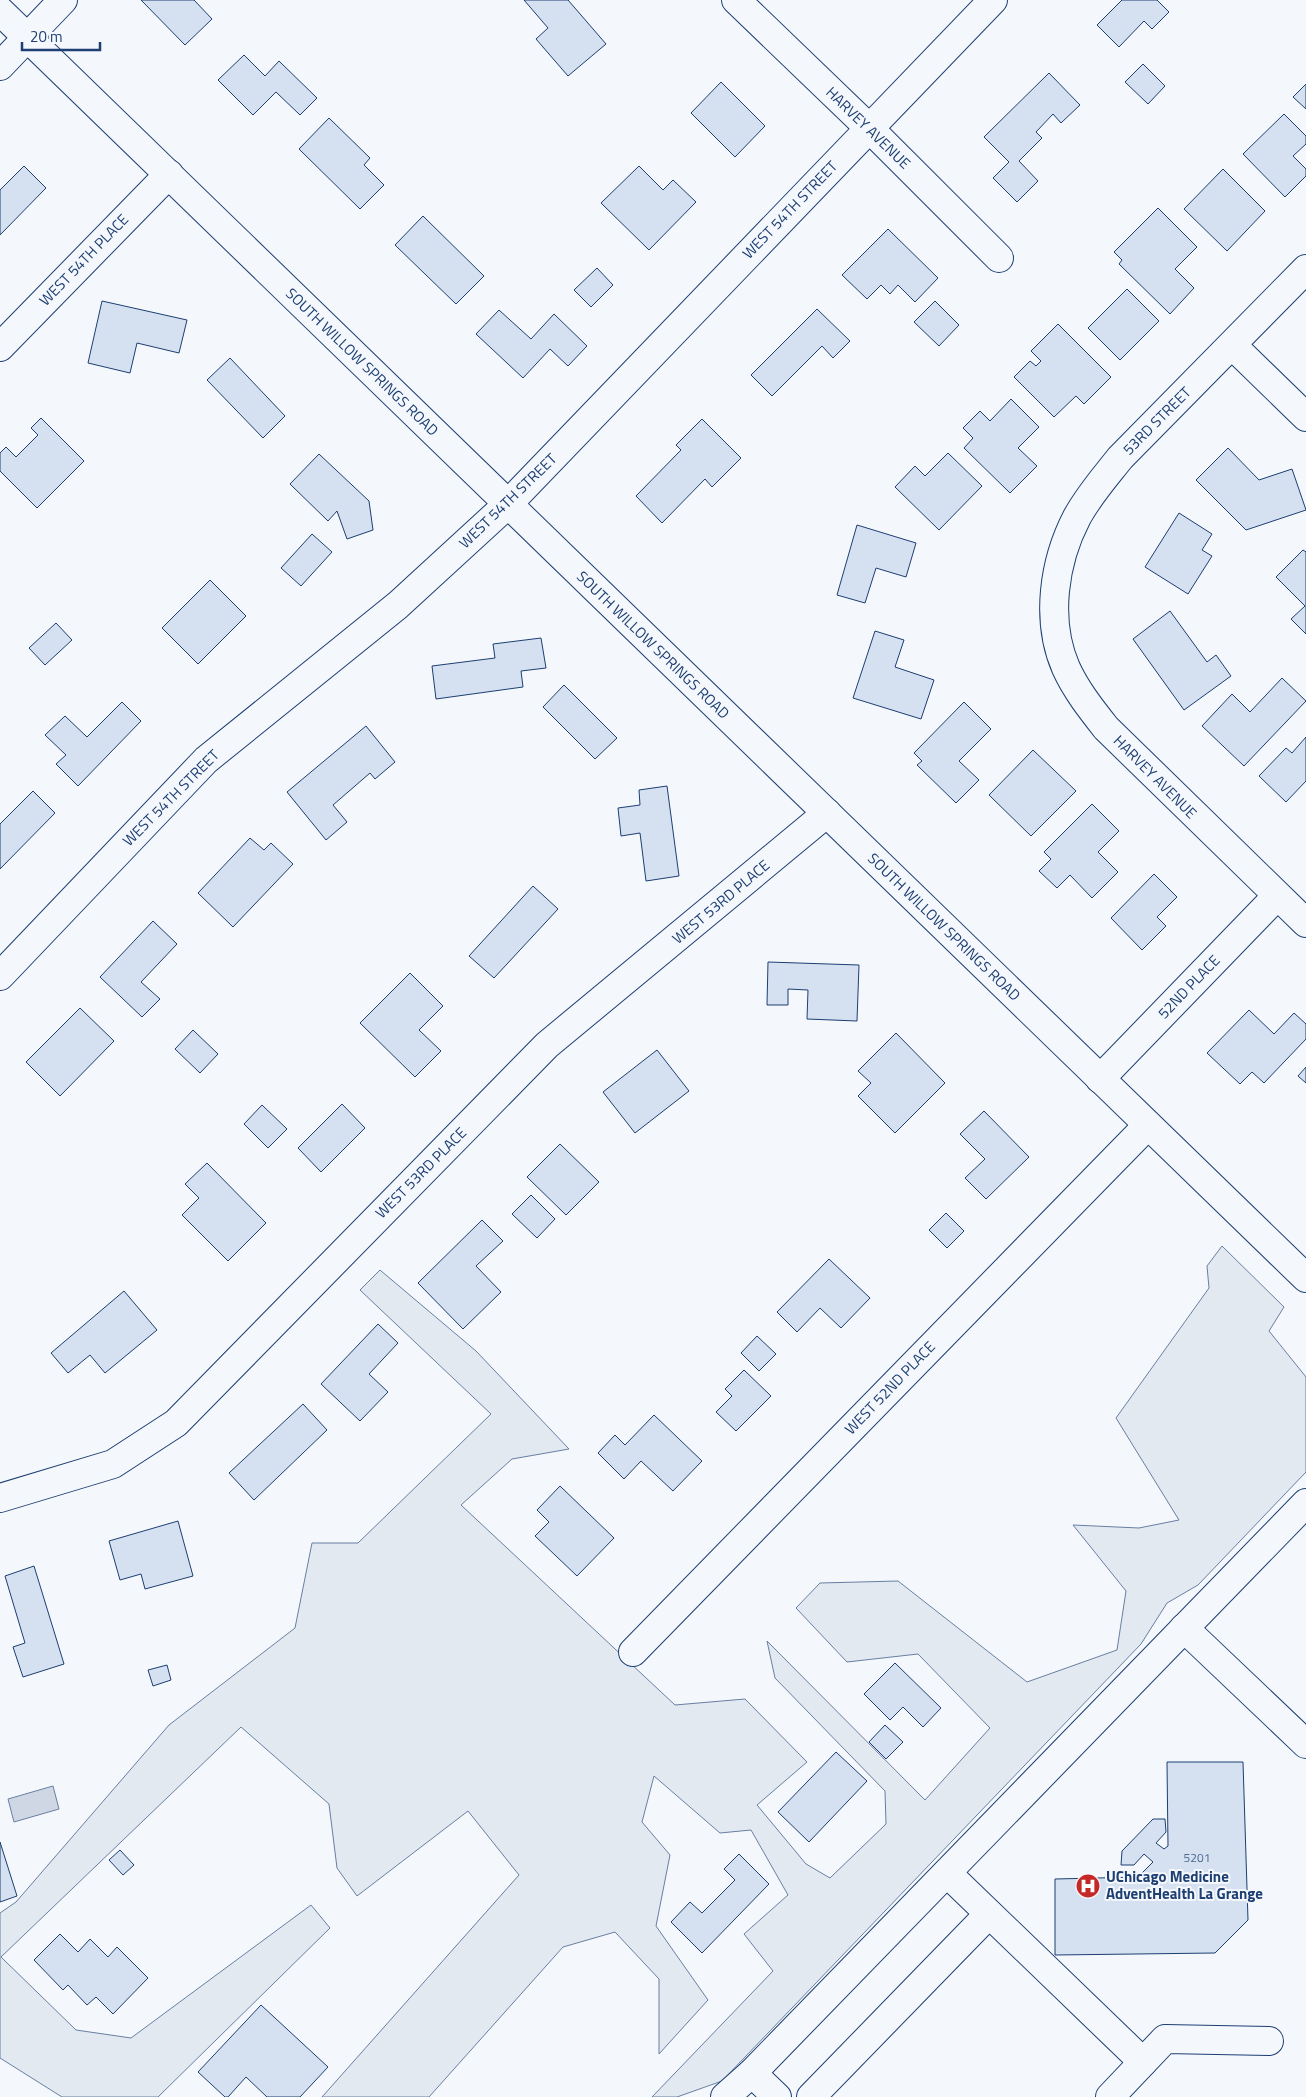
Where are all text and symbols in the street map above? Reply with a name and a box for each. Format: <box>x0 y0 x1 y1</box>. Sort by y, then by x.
scale bar <box>22 20 100 52</box>
text: 20 m <box>30 25 63 48</box>
street label: HARVEY AVENUE <box>821 81 916 174</box>
street label: WEST 54TH STREET <box>737 155 843 264</box>
street label: WEST 54TH PLACE <box>34 208 134 311</box>
street label: SOUTH WILLOW SPRINGS ROAD <box>281 282 444 441</box>
street label: 53RD STREET <box>1117 381 1196 460</box>
street label: WEST 54TH STREET <box>453 448 562 554</box>
street label: SOUTH WILLOW SPRINGS ROAD <box>572 565 735 724</box>
street label: HARVEY AVENUE <box>1108 730 1202 824</box>
street label: WEST 54TH STREET <box>117 744 224 851</box>
street label: SOUTH WILLOW SPRINGS ROAD <box>863 847 1026 1006</box>
street label: WEST 53RD PLACE <box>667 854 774 949</box>
street label: 52ND PLACE <box>1152 949 1225 1024</box>
street label: WEST 53RD PLACE <box>370 1122 472 1224</box>
street label: WEST 52ND PLACE <box>839 1336 940 1440</box>
house number: 5201 <box>1184 1848 1210 1867</box>
place label: UChicago Medicine AdventHealth La Grange <box>1106 1865 1263 1905</box>
hospital icon: UChicago Medicine AdventHealth La Grange <box>1075 1873 1101 1899</box>

